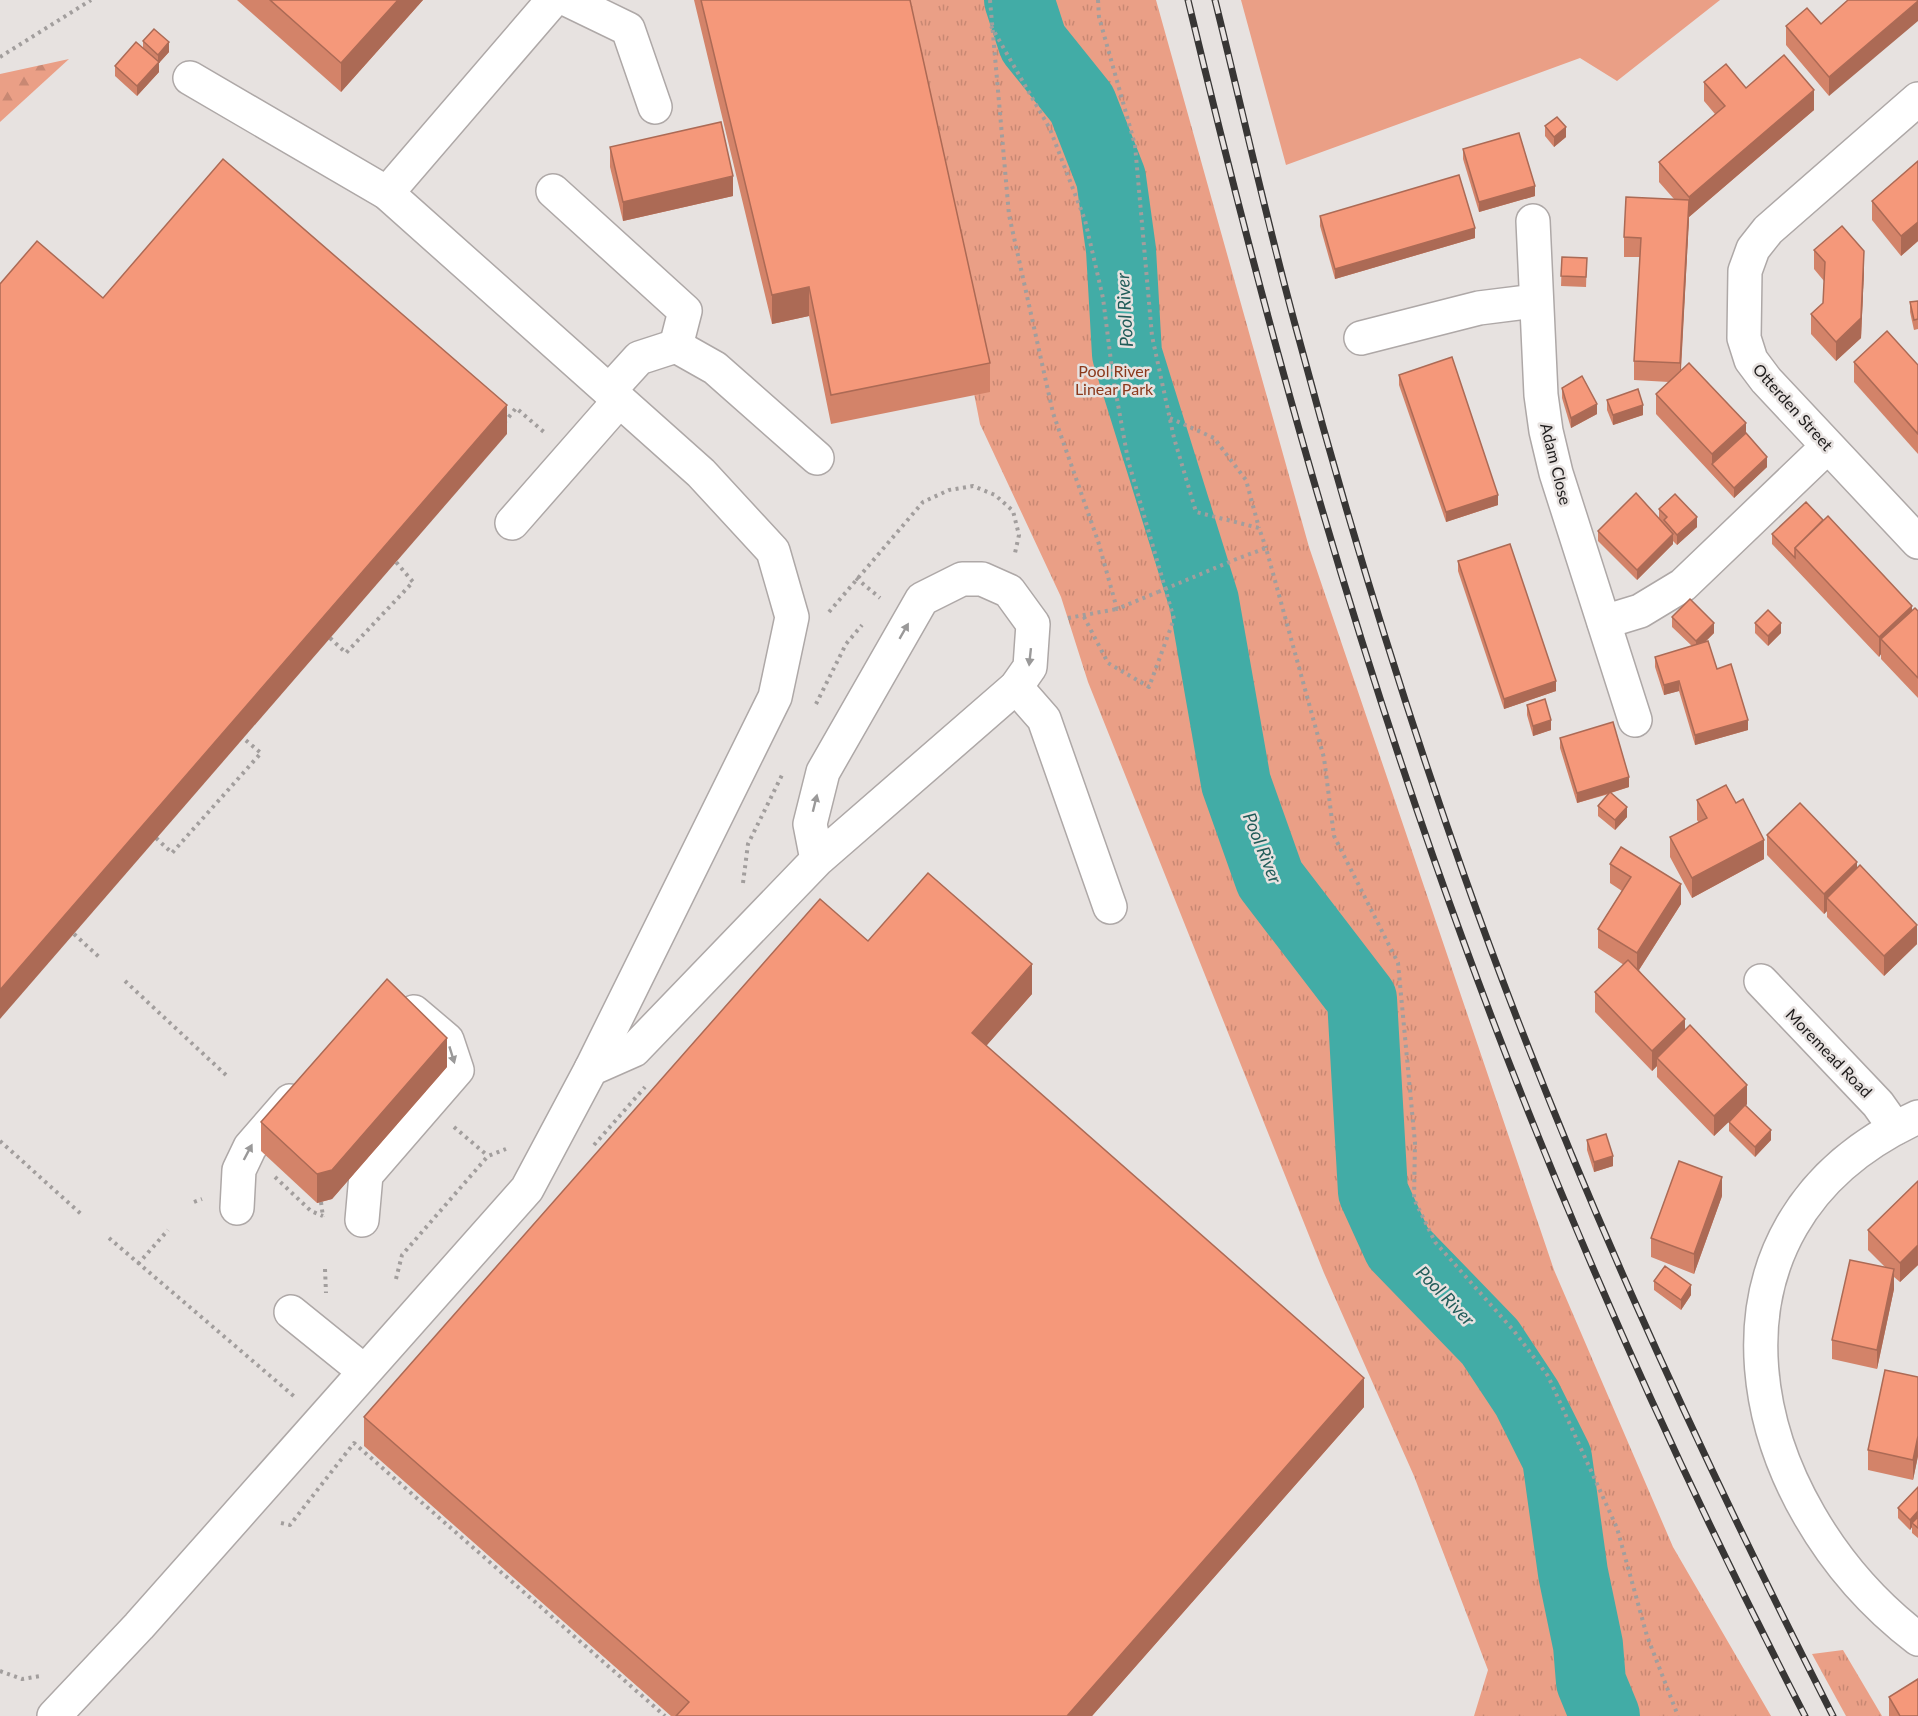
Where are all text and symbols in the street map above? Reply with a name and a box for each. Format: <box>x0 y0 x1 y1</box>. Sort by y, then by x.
water label: Pool River <box>1111 272 1137 348</box>
street label: Otterden Street <box>1749 359 1837 454</box>
park label: Pool River Linear Park <box>1075 361 1154 398</box>
street label: Adam Close <box>1537 421 1576 507</box>
one-way arrow <box>899 622 909 639</box>
one-way arrow <box>1025 648 1035 667</box>
one-way arrow <box>811 794 821 812</box>
water label: Pool River <box>1239 809 1287 887</box>
street label: Moremead Road <box>1782 1004 1876 1101</box>
one-way arrow <box>448 1046 457 1064</box>
one-way arrow <box>243 1143 253 1160</box>
water label: Pool River <box>1412 1261 1480 1330</box>

